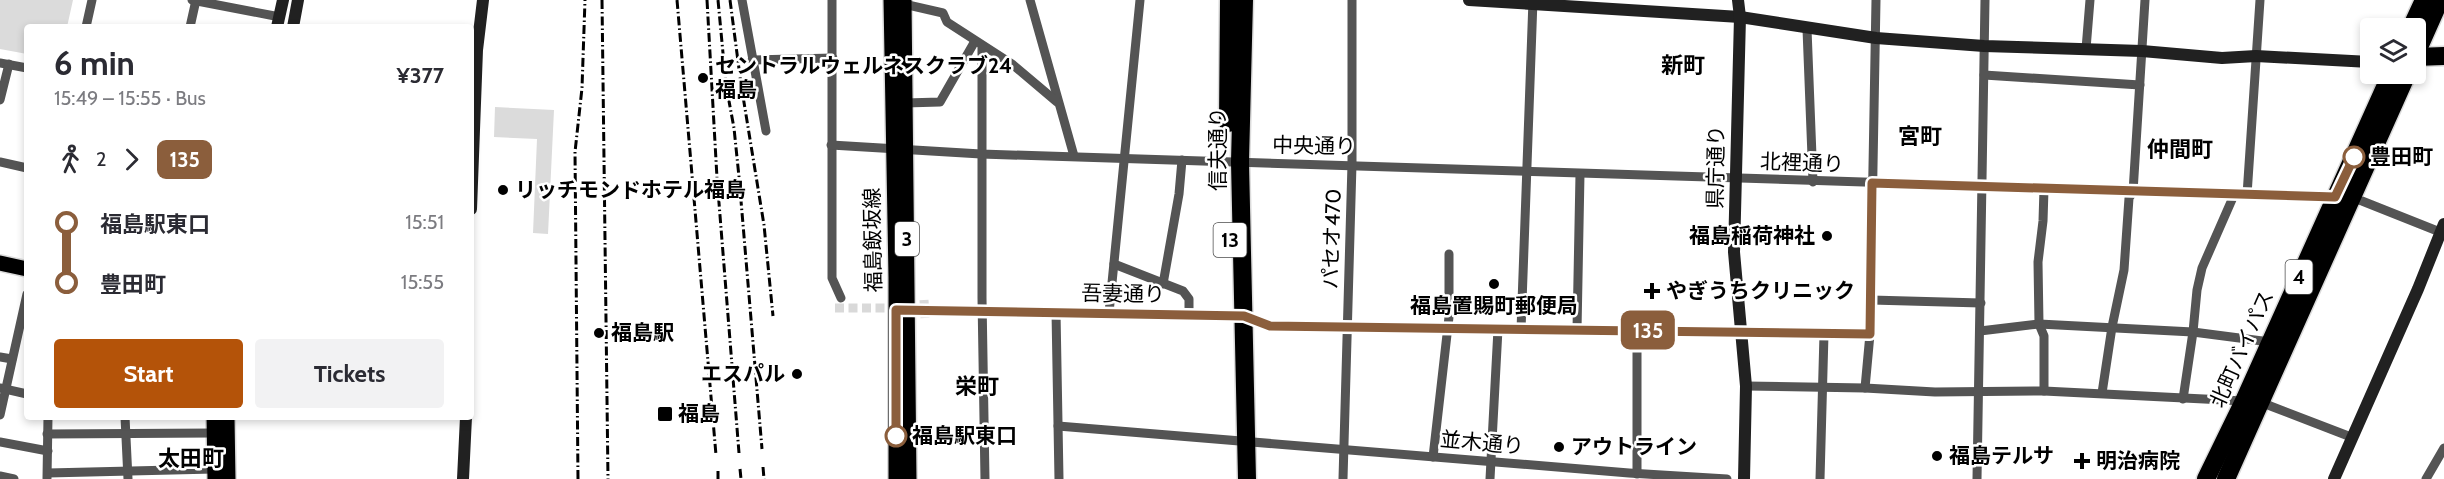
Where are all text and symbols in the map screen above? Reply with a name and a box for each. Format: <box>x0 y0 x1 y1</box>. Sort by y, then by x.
map controls <box>2360 18 2426 84</box>
button: layers <box>2360 18 2426 84</box>
text: 6 min <box>54 43 135 83</box>
district label: 新町 <box>1661 52 1705 79</box>
place label: セントラルウェルネスクラブ24 福島 <box>715 53 1012 102</box>
text: ¥377 <box>396 62 444 89</box>
marker: セントラルウェルネスクラブ24 福島 <box>696 71 710 85</box>
text: 15:49 – 15:55 · Bus <box>54 86 206 110</box>
street label: 信夫通り <box>1205 107 1230 191</box>
district label: 宮町 <box>1898 123 1942 150</box>
street label: 県庁通り <box>1702 125 1729 209</box>
street label: 中央通り <box>1272 132 1356 159</box>
district label: 仲間町 <box>2147 136 2213 163</box>
icon: walk <box>54 143 87 176</box>
icon: forward <box>115 143 148 176</box>
place label: 豊田町 <box>2370 144 2433 169</box>
marker: 豊田町 <box>2343 146 2365 168</box>
text: 2 <box>96 147 106 171</box>
text: 135 <box>169 147 200 172</box>
street label: 北裡通り <box>1760 149 1844 176</box>
place label: リッチモンドホテル福島 <box>515 177 746 202</box>
marker: リッチモンドホテル福島 <box>496 183 510 197</box>
street label: 福島飯坂線 <box>859 187 886 293</box>
street label: パセオ470 <box>1317 188 1346 289</box>
text: 15:51 <box>405 210 444 234</box>
text: 福島駅東口 <box>100 211 210 238</box>
road number: 3 <box>895 222 919 256</box>
road number: 13 <box>1214 223 1246 257</box>
place label: 福島稲荷神社 <box>1689 223 1815 248</box>
marker: 福島稲荷神社 <box>1820 229 1834 243</box>
road number: 4 <box>2286 260 2312 294</box>
text: 15:55 <box>401 270 444 294</box>
text: 豊田町 <box>100 271 166 298</box>
marker: 福島置賜町郵便局 <box>1487 277 1501 291</box>
place label: やぎうちクリニック <box>1666 278 1855 303</box>
street label: 吾妻通り <box>1081 280 1165 307</box>
marker: やぎうちクリニック <box>1643 282 1661 300</box>
street label: 北町バイパス <box>2205 286 2279 411</box>
place label: 福島置賜町郵便局 <box>1410 293 1578 318</box>
line badge: 135 <box>1614 310 1682 350</box>
text: 135 <box>1633 318 1663 343</box>
place label: 福島駅 <box>611 320 674 345</box>
marker: 福島駅 <box>592 326 606 340</box>
button: Start <box>54 339 243 408</box>
button: Tickets <box>255 339 444 408</box>
place label: エスパル <box>701 361 785 386</box>
marker: エスパル <box>790 367 804 381</box>
district label: 栄町 <box>955 373 999 400</box>
place label: 福島 <box>678 401 720 426</box>
marker: 福島 <box>656 405 674 423</box>
place label: 福島駅東口 <box>912 423 1017 448</box>
marker: 福島駅東口 <box>885 425 907 447</box>
street label: 並木通り <box>1439 426 1525 459</box>
place label: アウトライン <box>1571 434 1697 459</box>
marker: アウトライン <box>1552 440 1566 454</box>
place label: 福島テルサ <box>1949 443 2054 468</box>
district label: 太田町 <box>158 445 224 472</box>
place label: 明治病院 <box>2096 448 2180 473</box>
marker: 福島テルサ <box>1930 449 1944 463</box>
marker: 明治病院 <box>2073 452 2091 470</box>

